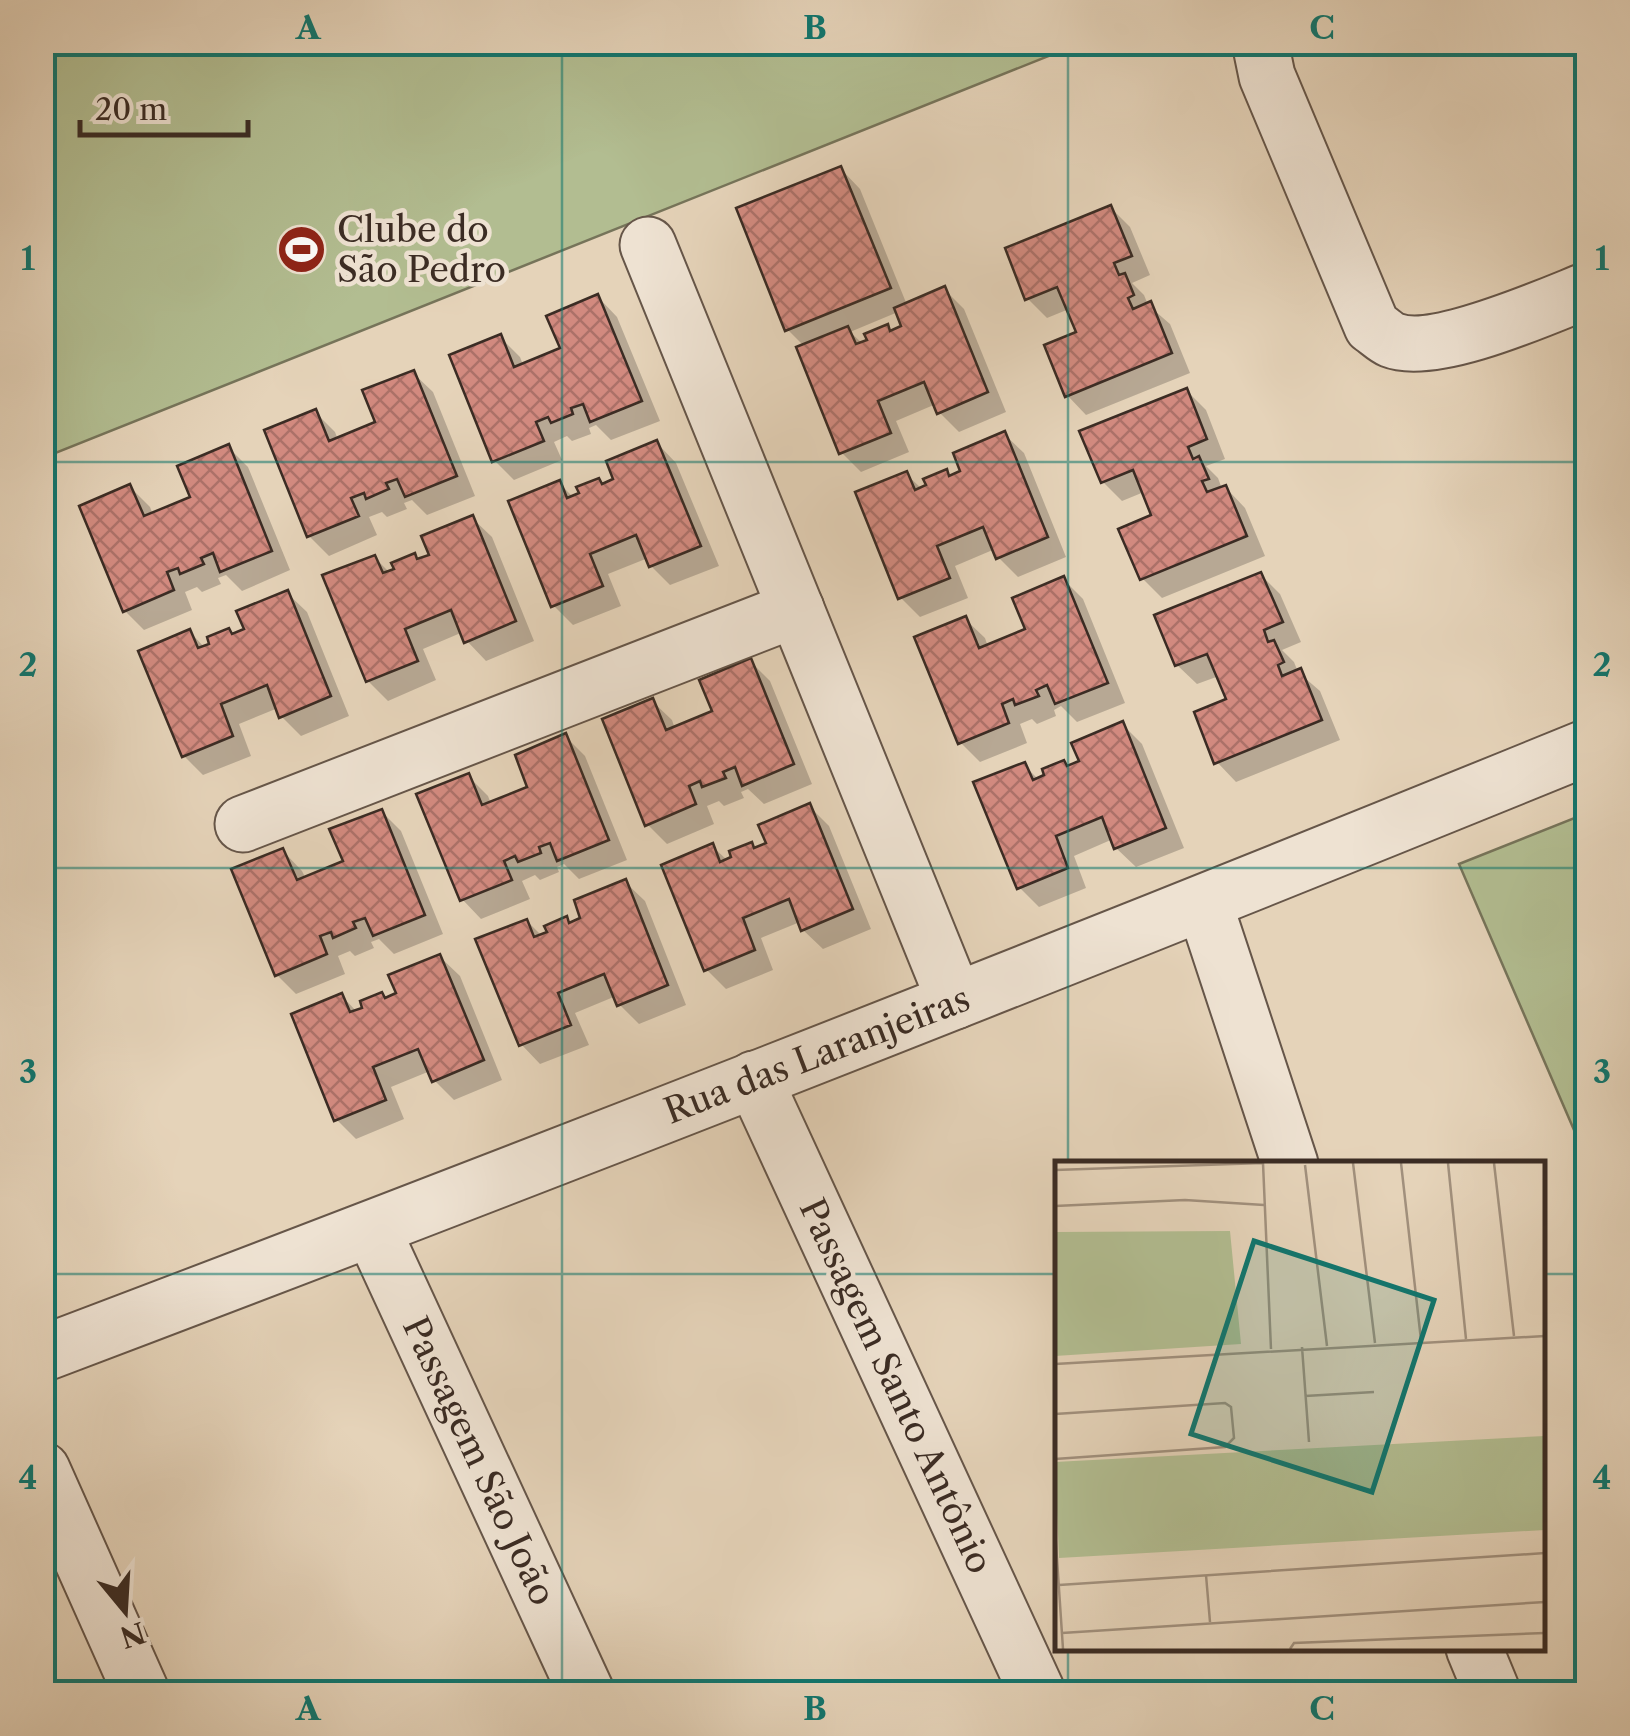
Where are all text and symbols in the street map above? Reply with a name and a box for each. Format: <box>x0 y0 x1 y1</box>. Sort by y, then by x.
text: A <box>295 8 322 47</box>
text: B <box>803 8 827 47</box>
text: C <box>1309 8 1335 47</box>
scale bar <box>80 75 248 137</box>
text: 20 m <box>95 91 167 128</box>
place label: Clube do São Pedro <box>337 208 506 291</box>
sports icon: Clube do São Pedro <box>276 224 328 276</box>
text: 1 <box>21 239 36 278</box>
text: 1 <box>1595 239 1610 278</box>
text: 2 <box>19 645 37 684</box>
text: 2 <box>1593 645 1611 684</box>
street label: Rua das Laranjeiras <box>658 976 976 1133</box>
text: 3 <box>19 1052 37 1091</box>
text: 3 <box>1593 1052 1611 1091</box>
inset map <box>1055 1161 1545 1651</box>
street label: Passagem Santo Antônio <box>791 1192 1002 1580</box>
street label: Passagem São João <box>394 1310 565 1612</box>
text: 4 <box>19 1458 37 1497</box>
text: 4 <box>1593 1458 1611 1497</box>
north arrow <box>75 1561 175 1661</box>
text: N <box>116 1615 150 1655</box>
text: A <box>295 1689 322 1728</box>
text: B <box>803 1689 827 1728</box>
text: C <box>1309 1689 1335 1728</box>

